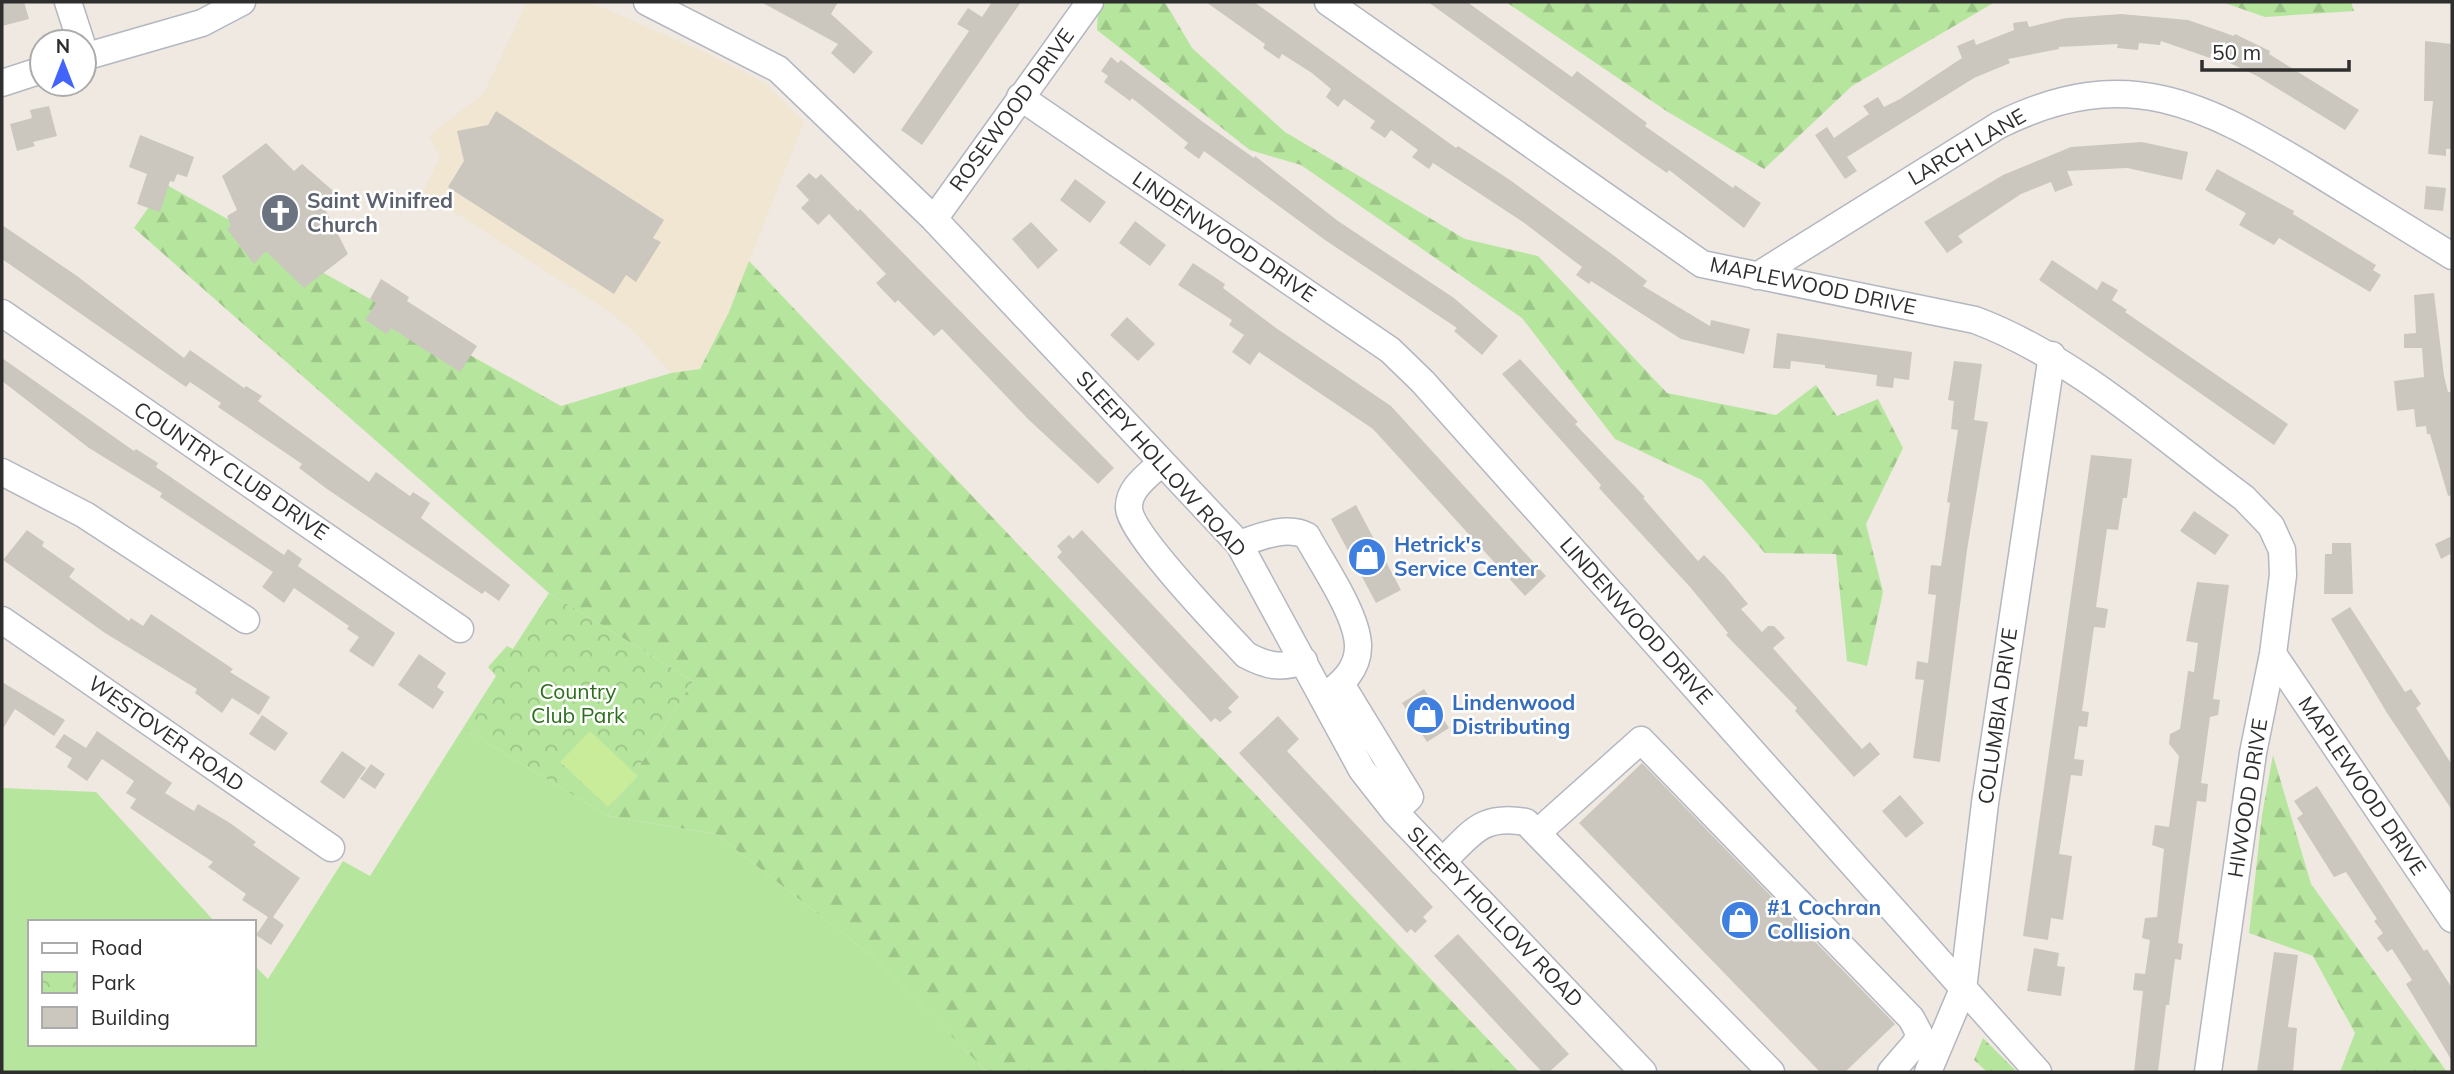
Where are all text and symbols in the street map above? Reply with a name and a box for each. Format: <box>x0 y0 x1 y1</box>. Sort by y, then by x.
street label: ROSEWOOD DRIVE <box>943 23 1079 196</box>
north arrow <box>28 28 98 98</box>
scale bar <box>2202 28 2349 72</box>
text: N <box>56 34 70 58</box>
text: 50 m <box>2212 39 2261 65</box>
street label: LARCH LANE <box>1903 102 2030 190</box>
street label: LINDENWOOD DRIVE <box>1128 165 1321 307</box>
place label: Saint Winifred Church <box>307 187 453 237</box>
church icon: Saint Winifred Church <box>259 192 301 234</box>
street label: MAPLEWOOD DRIVE <box>1708 250 1919 320</box>
street label: SLEEPY HOLLOW ROAD <box>1071 365 1252 562</box>
street label: COUNTRY CLUB DRIVE <box>129 395 334 545</box>
place label: Hetrick's Service Center <box>1394 531 1539 581</box>
street label: LINDENWOOD DRIVE <box>1555 532 1719 709</box>
shop icon: Hetrick's Service Center <box>1346 536 1388 578</box>
street label: COLUMBIA DRIVE <box>1972 626 2022 806</box>
street label: WESTOVER ROAD <box>84 670 250 797</box>
park label: Country Club Park <box>531 678 625 728</box>
place label: Lindenwood Distributing <box>1452 689 1575 739</box>
street label: MAPLEWOOD DRIVE <box>2293 691 2432 880</box>
shop icon: Lindenwood Distributing <box>1404 694 1446 736</box>
street label: HIWOOD DRIVE <box>2222 716 2272 879</box>
street label: SLEEPY HOLLOW ROAD <box>1402 820 1589 1012</box>
place label: #1 Cochran Collision <box>1767 894 1881 944</box>
shop icon: #1 Cochran Collision <box>1719 899 1761 941</box>
legend <box>28 920 256 1046</box>
text: Road <box>91 934 142 960</box>
text: Park <box>91 969 135 995</box>
text: Building <box>91 1004 170 1030</box>

